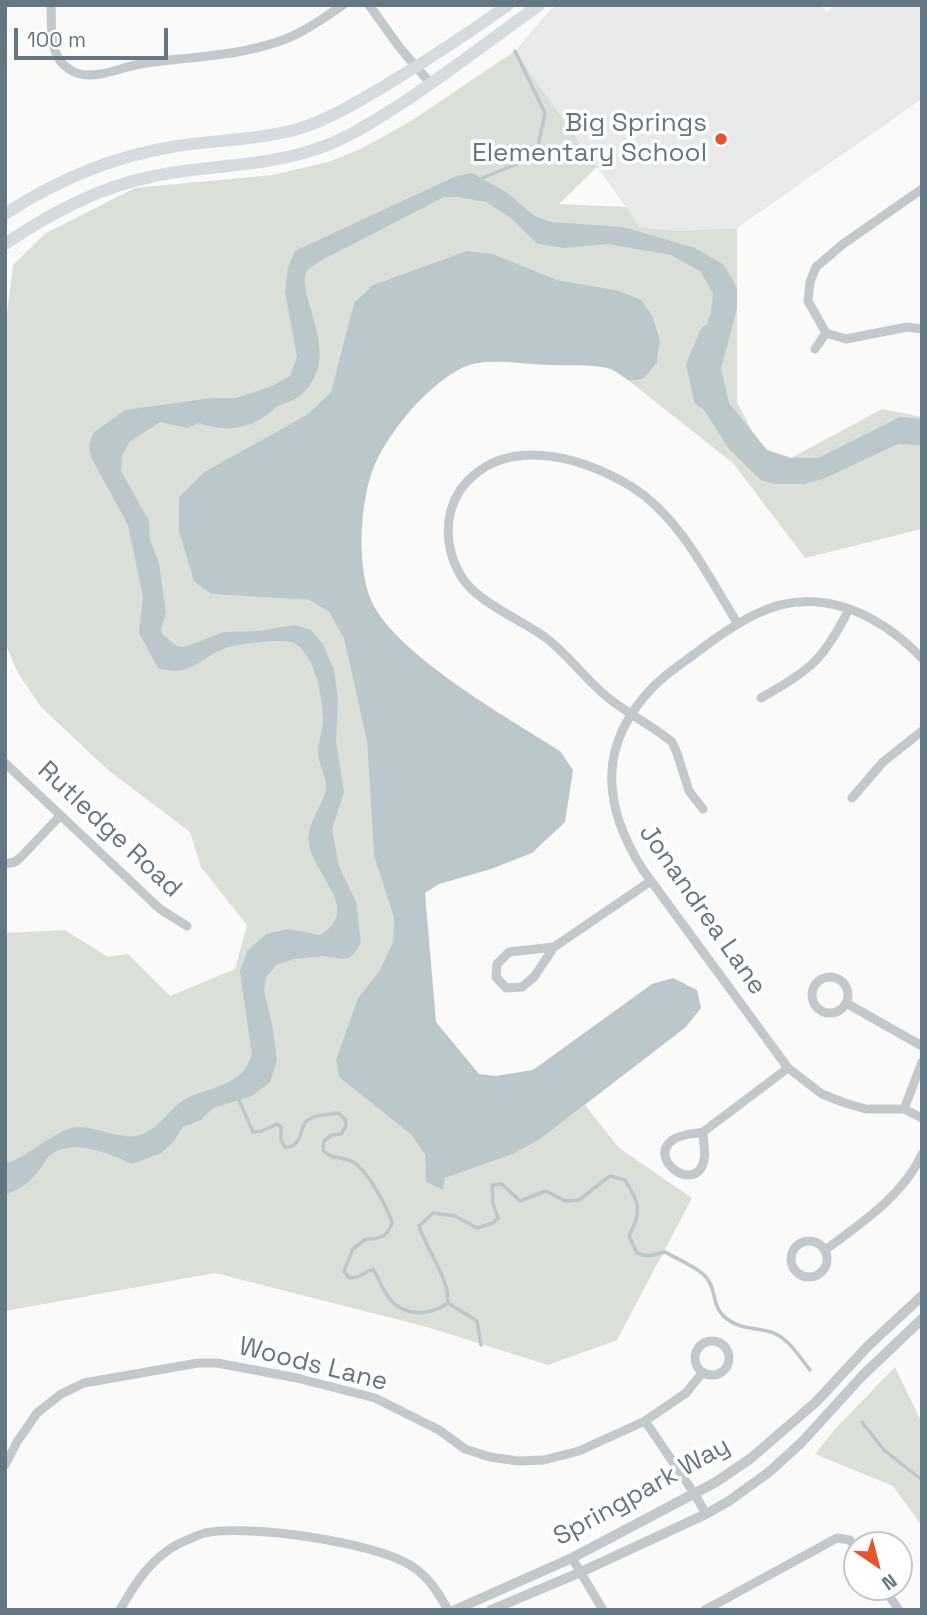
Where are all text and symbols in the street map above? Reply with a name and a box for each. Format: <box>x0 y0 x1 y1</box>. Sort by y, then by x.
scale bar <box>18 14 172 58</box>
text: 100 m <box>27 26 86 53</box>
place label: Big Springs Elementary School <box>472 108 707 170</box>
marker: Big Springs Elementary School <box>713 131 729 147</box>
street label: Rutledge Road <box>31 755 187 905</box>
street label: Jonandrea Lane <box>632 819 772 1001</box>
street label: Woods Lane <box>235 1331 391 1399</box>
street label: Springpark Way <box>548 1431 736 1553</box>
north arrow <box>843 1531 913 1601</box>
text: N <box>877 1568 902 1596</box>

